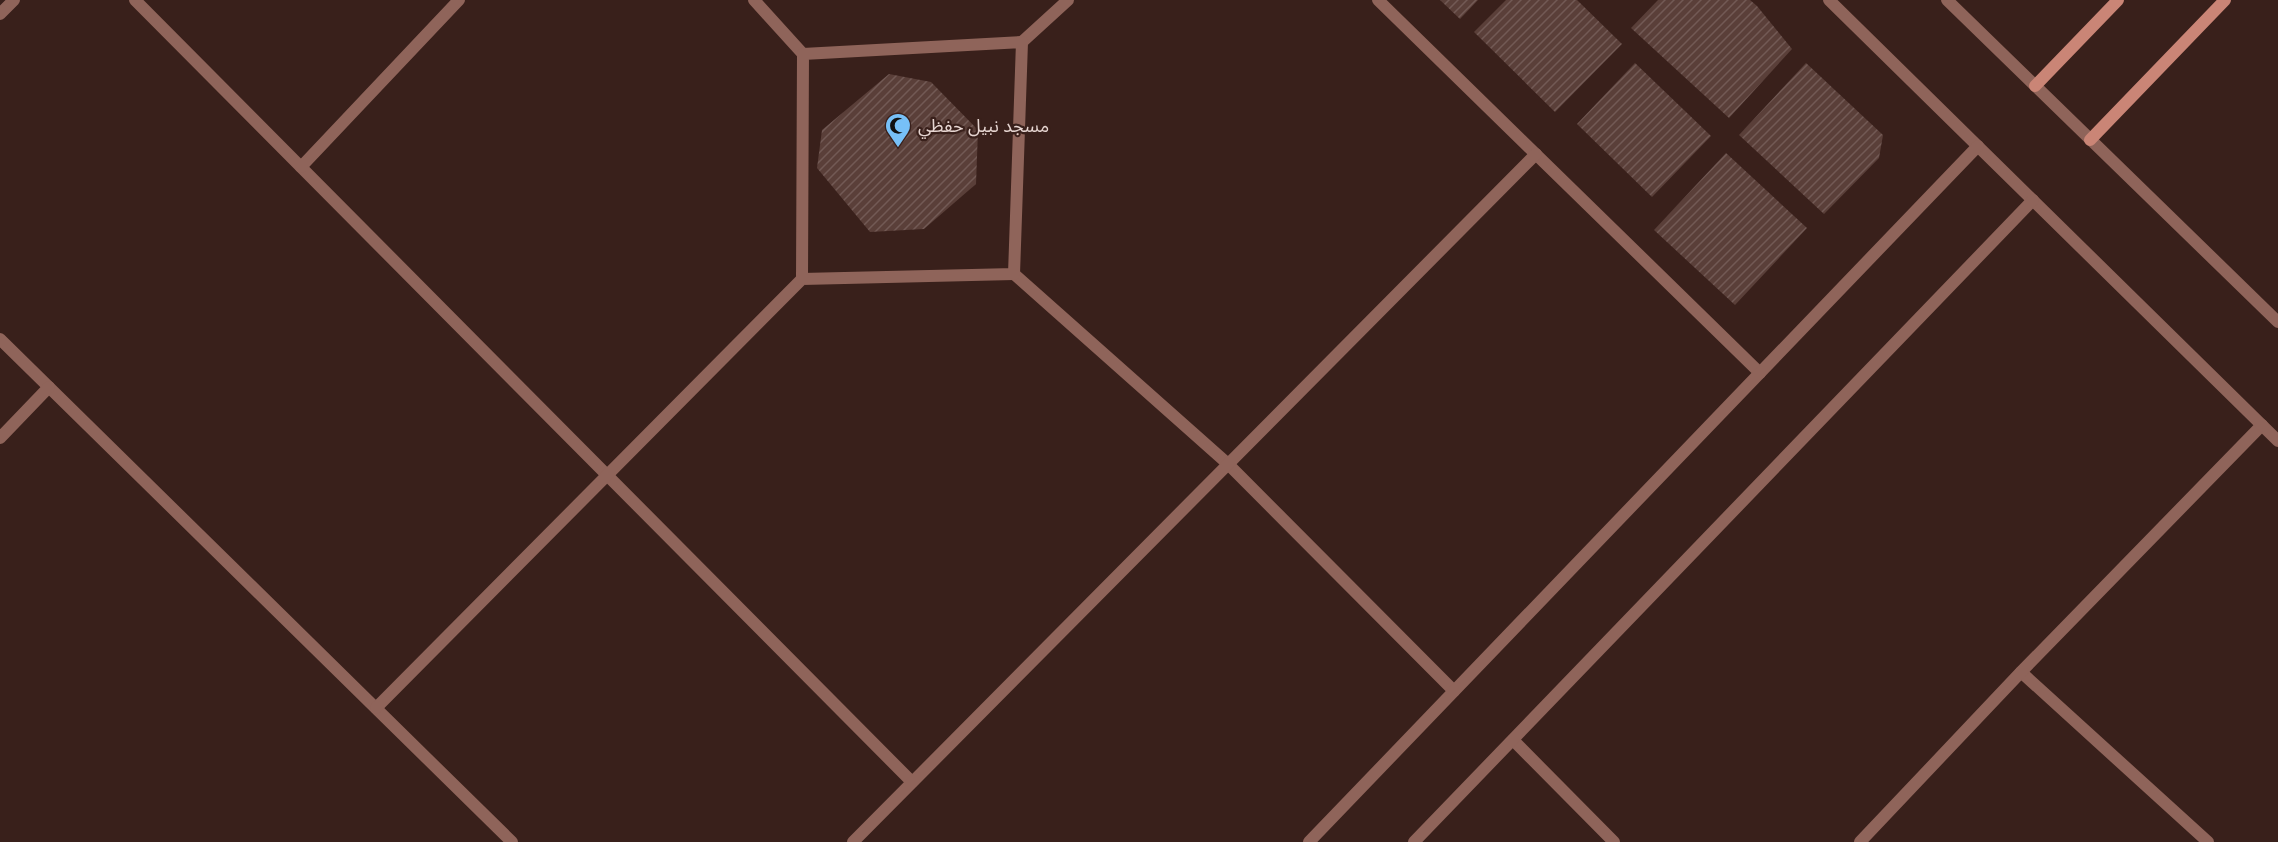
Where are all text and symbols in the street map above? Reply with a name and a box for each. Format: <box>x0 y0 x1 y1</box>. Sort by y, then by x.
mosque icon: مسجد نبيل حفظي <box>883 111 913 149</box>
place label: مسجد نبيل حفظي <box>918 115 1049 139</box>

